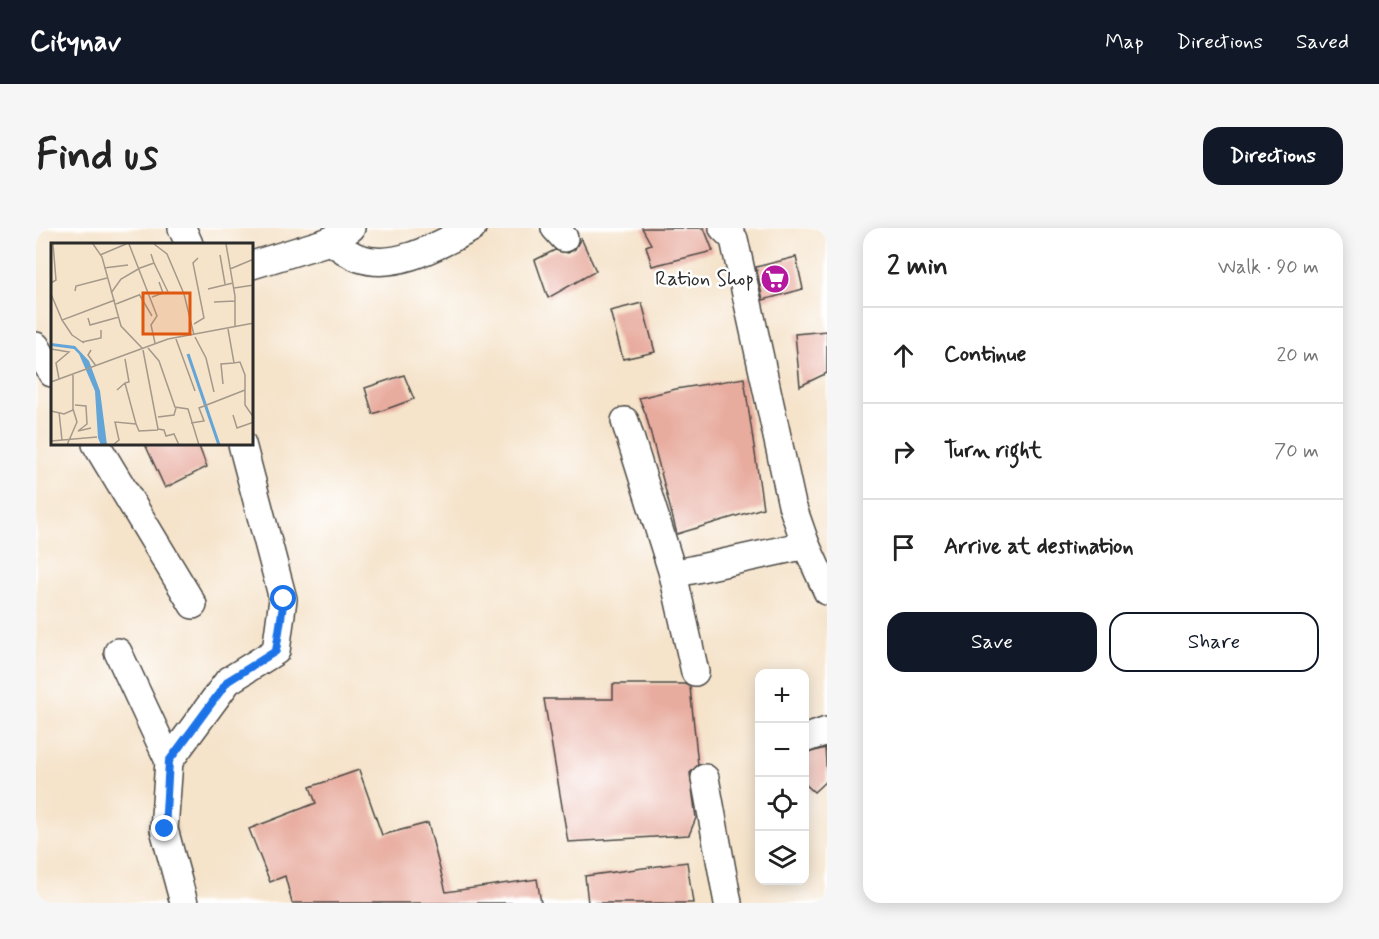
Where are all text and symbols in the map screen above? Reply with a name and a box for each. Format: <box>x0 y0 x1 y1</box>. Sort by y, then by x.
text: Citynav <box>30 24 121 61</box>
text: Map <box>1105 28 1144 56</box>
text: Directions <box>1177 28 1263 56</box>
text: Saved <box>1296 28 1349 56</box>
button: Directions <box>1203 127 1343 185</box>
text: Find us <box>36 129 158 184</box>
inset map <box>51 243 254 446</box>
text: 2 min <box>887 250 948 284</box>
text: Walk · 90 m <box>1218 254 1319 281</box>
supermarket icon: Ration Shop <box>759 263 791 295</box>
place label: Ration Shop <box>655 265 754 293</box>
icon: ahead <box>887 339 920 372</box>
text: Continue <box>944 341 1026 369</box>
text: 20 m <box>1276 342 1319 369</box>
icon: right <box>887 435 920 468</box>
text: Turn right <box>944 437 1042 465</box>
text: 70 m <box>1274 438 1319 465</box>
icon: arrive <box>887 531 920 564</box>
text: Arrive at destination <box>944 533 1134 561</box>
route start <box>270 585 296 611</box>
button: Save <box>887 612 1097 672</box>
button: Share <box>1109 612 1319 672</box>
map controls <box>755 669 809 885</box>
button: + <box>755 669 809 723</box>
button: − <box>755 723 809 777</box>
button: locate <box>755 777 809 831</box>
route end <box>151 815 177 841</box>
button: layers <box>755 831 809 885</box>

